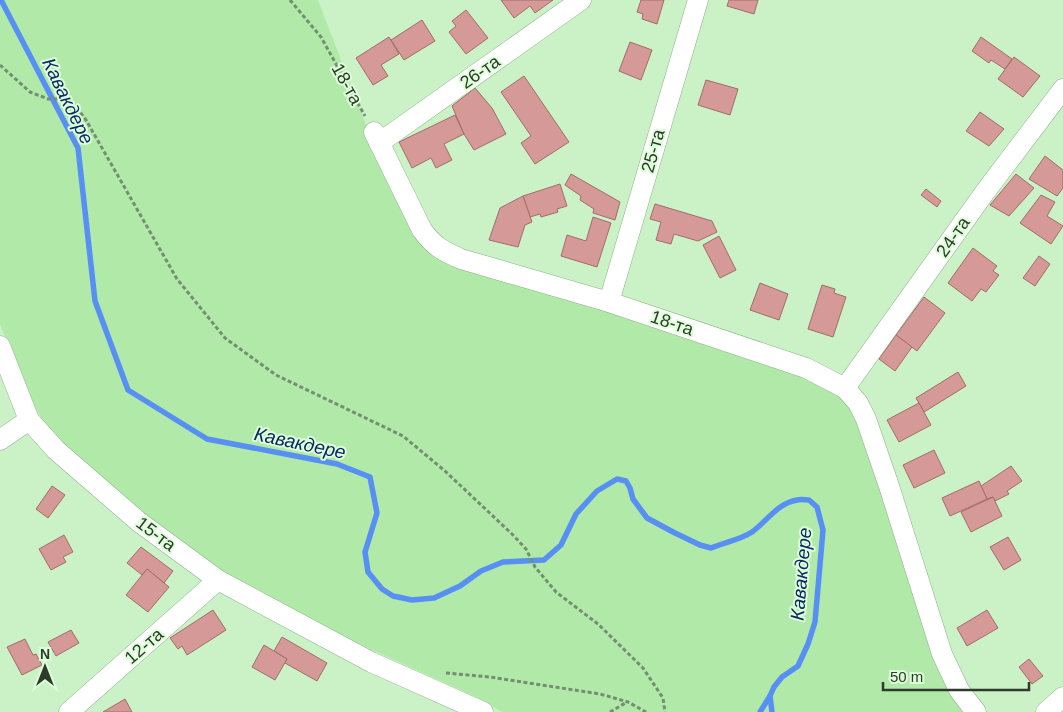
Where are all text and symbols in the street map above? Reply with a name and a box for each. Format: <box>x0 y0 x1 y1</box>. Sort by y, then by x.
street label: 26-та <box>456 51 505 93</box>
water label: Кавакдере <box>38 55 98 147</box>
street label: 18-та <box>328 60 367 109</box>
street label: 25-та <box>637 126 669 175</box>
street label: 24-та <box>932 212 974 261</box>
street label: 18-та <box>648 306 697 340</box>
water label: Кавакдере <box>252 423 348 463</box>
street label: 15-та <box>132 513 180 556</box>
water label: Кавакдере <box>786 527 816 621</box>
street label: 12-та <box>121 623 168 668</box>
north arrow <box>20 642 70 692</box>
text: N <box>40 646 50 662</box>
scale bar <box>883 660 1029 692</box>
text: 50 m <box>890 668 923 685</box>

